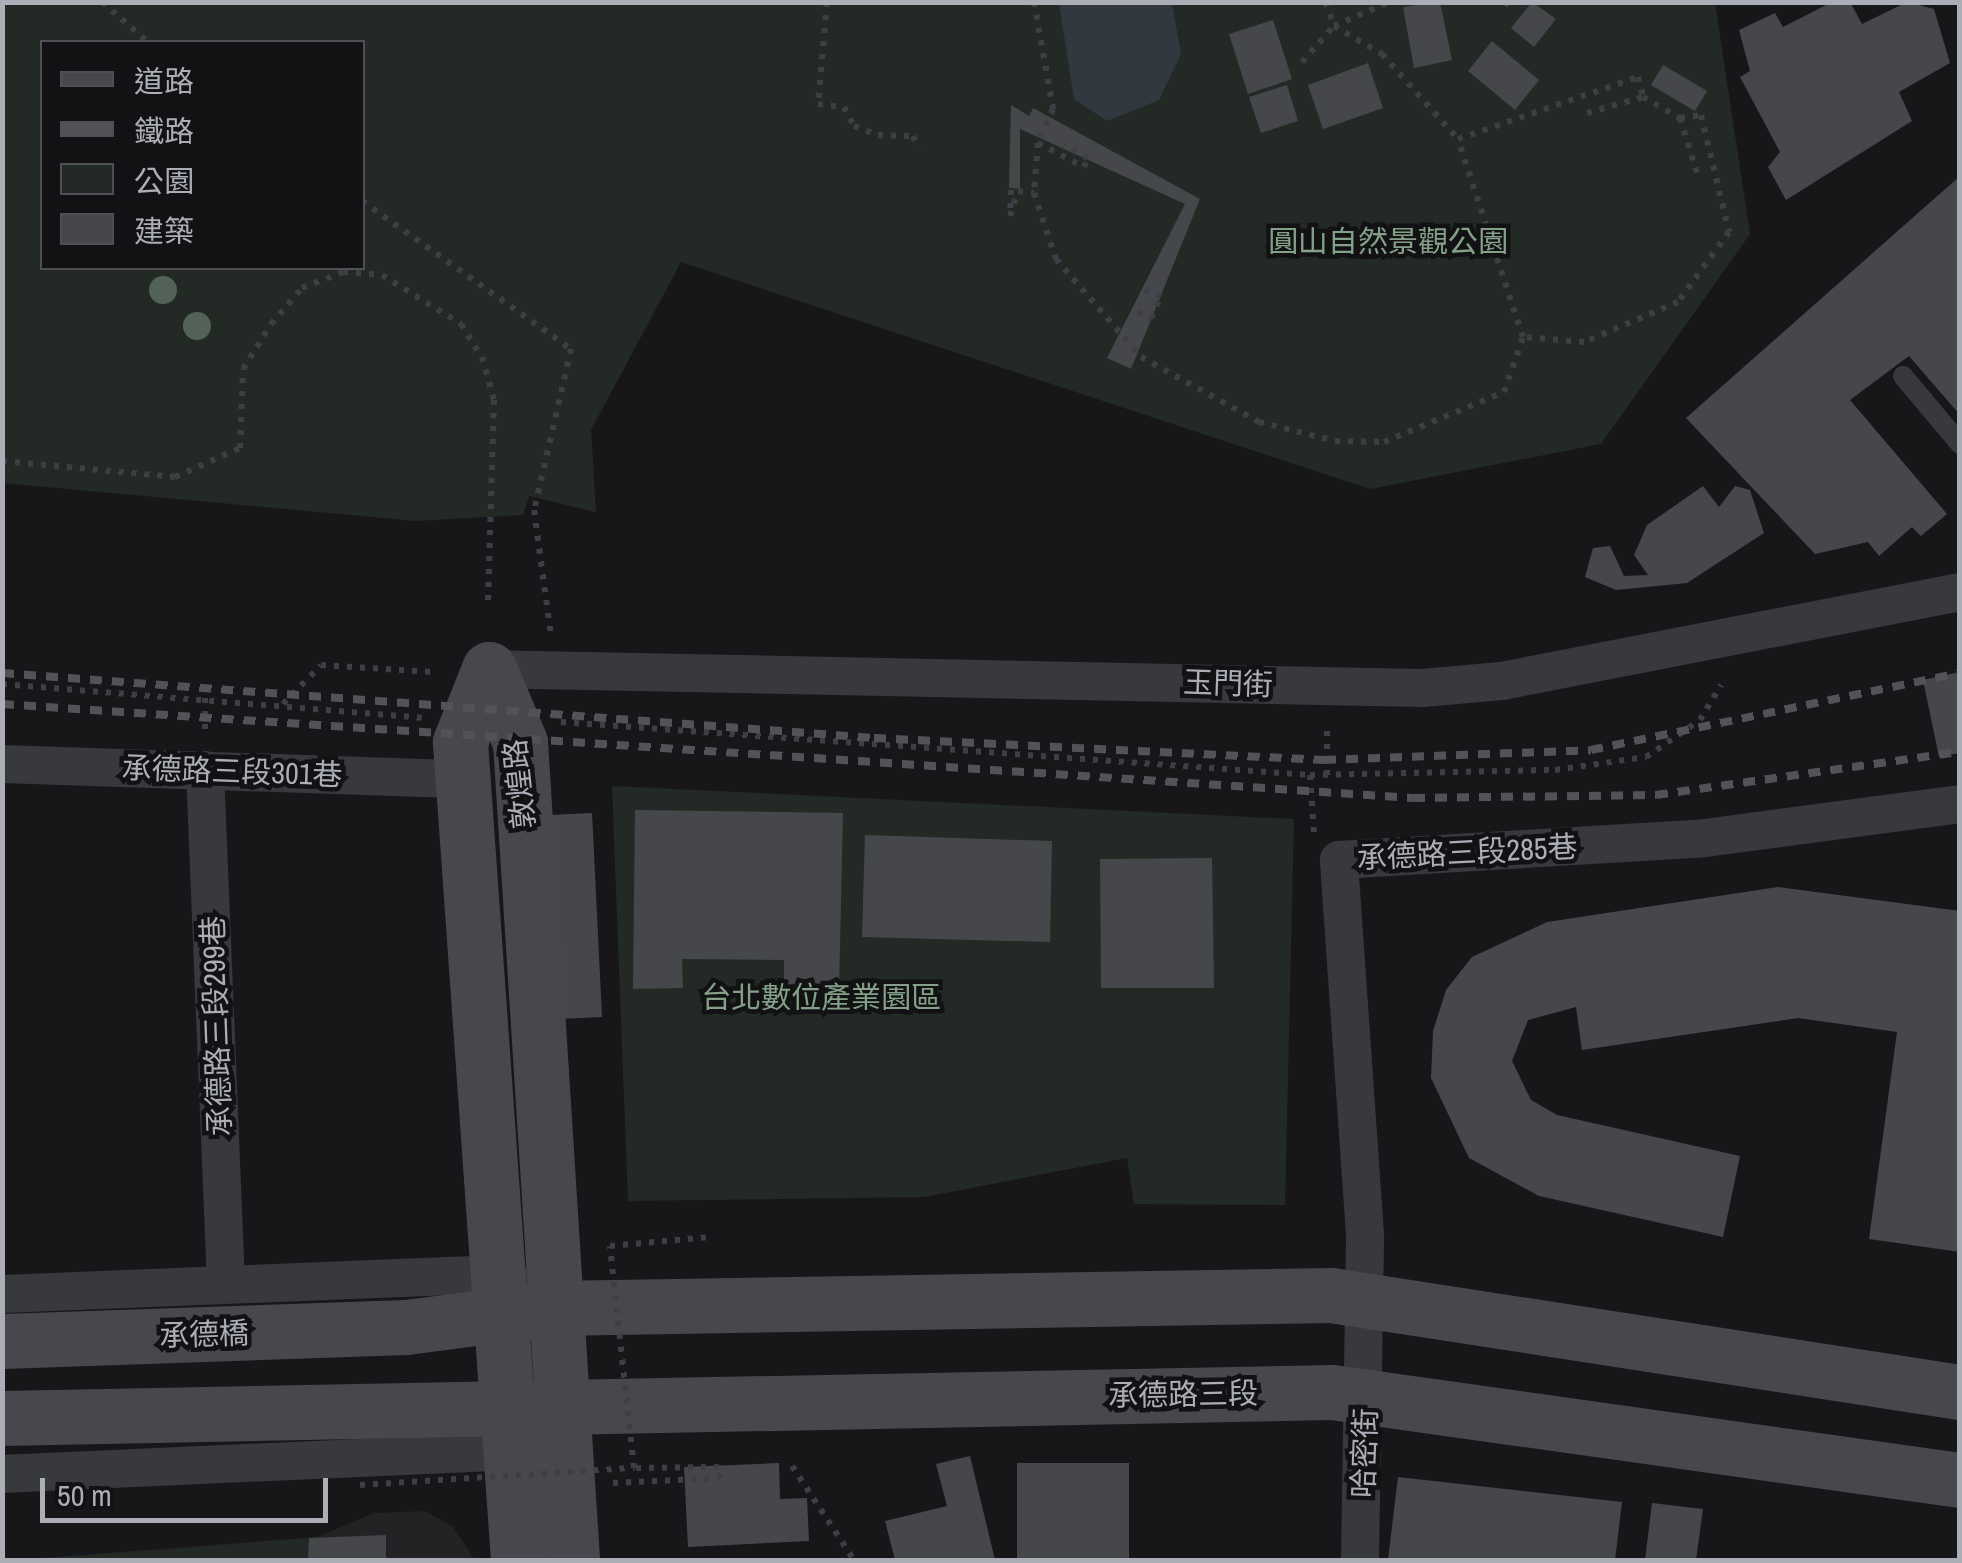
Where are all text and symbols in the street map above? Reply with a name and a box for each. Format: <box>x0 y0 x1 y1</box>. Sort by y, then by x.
legend <box>40 40 365 270</box>
text: 道路 <box>134 61 194 101</box>
text: 鐵路 <box>134 111 194 151</box>
text: 公園 <box>134 161 194 201</box>
text: 建築 <box>134 211 194 251</box>
park label: 圓山自然景觀公園 <box>1268 223 1508 259</box>
street label: 玉門街 <box>1182 663 1274 703</box>
street label: 敦煌路 <box>496 737 542 831</box>
street label: 承德路三段301巷 <box>121 749 343 793</box>
street label: 承德路三段285巷 <box>1356 828 1578 876</box>
street label: 承德路三段299巷 <box>194 915 238 1137</box>
park label: 台北數位產業園區 <box>701 979 941 1015</box>
street label: 承德橋 <box>158 1314 250 1354</box>
street label: 承德路三段 <box>1108 1375 1258 1413</box>
street label: 哈密街 <box>1344 1407 1384 1499</box>
scale bar <box>45 1458 332 1520</box>
text: 50 m <box>57 1475 112 1515</box>

